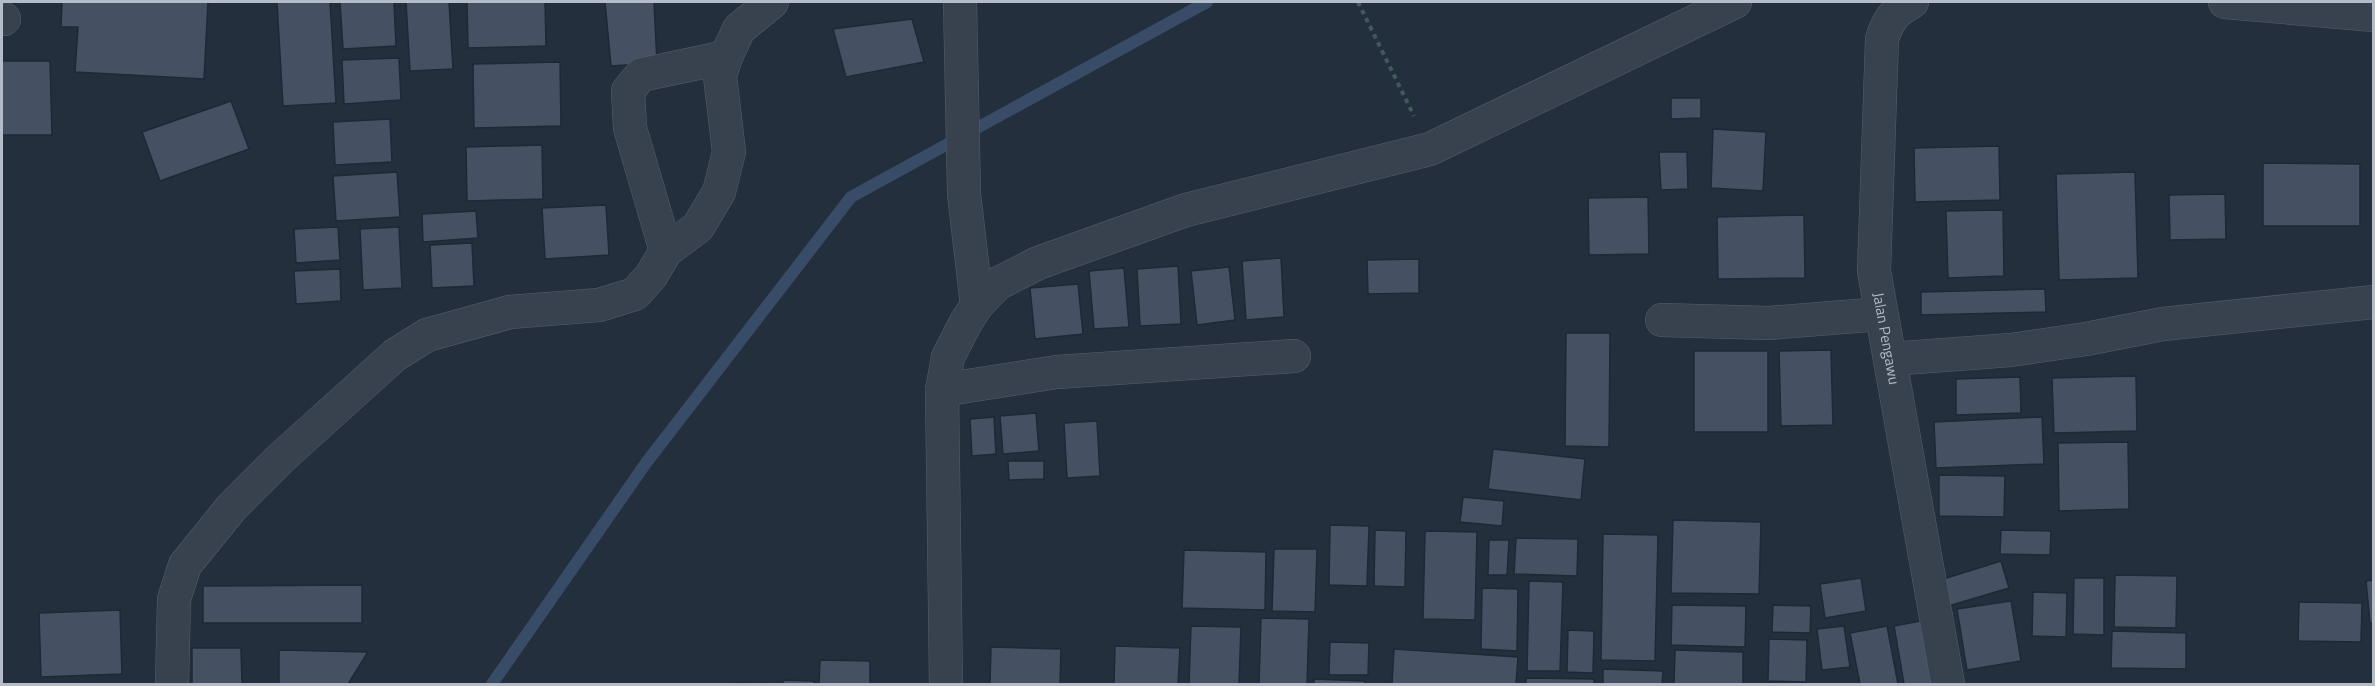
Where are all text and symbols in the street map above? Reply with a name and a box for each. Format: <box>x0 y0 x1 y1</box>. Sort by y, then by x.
street label: Jalan Pengawu <box>1867 291 1906 386</box>

